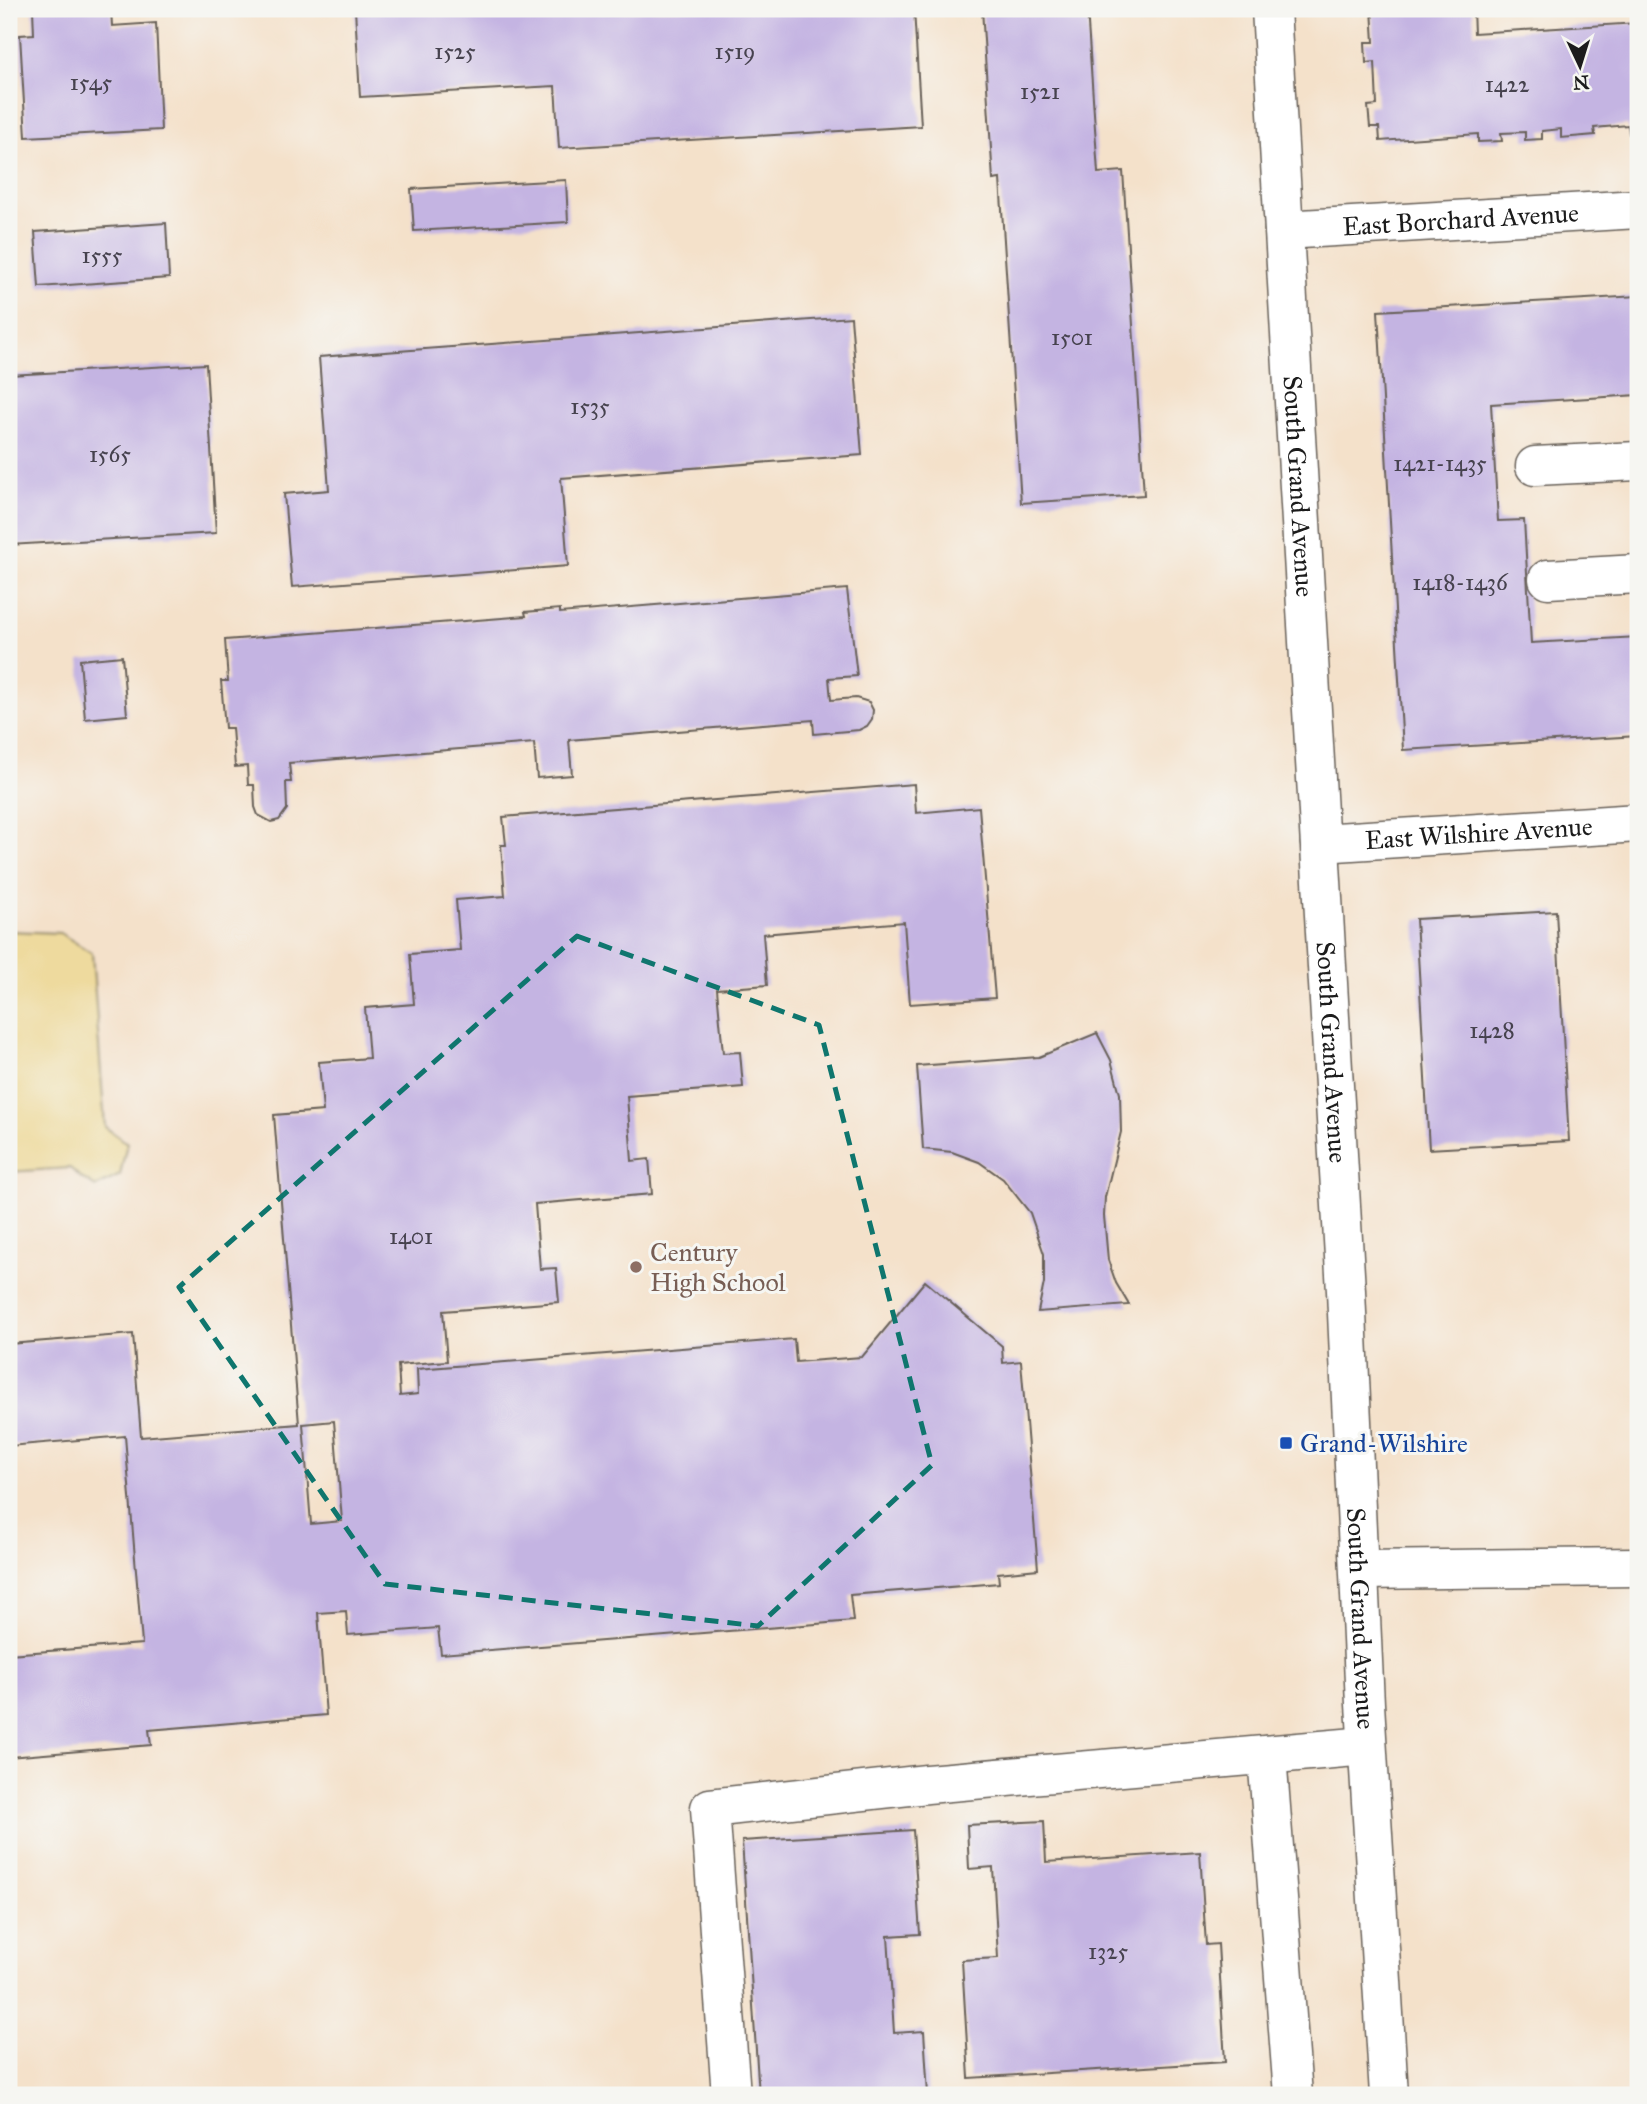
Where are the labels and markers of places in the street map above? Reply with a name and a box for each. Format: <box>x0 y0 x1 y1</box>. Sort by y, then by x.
place label: Century High School <box>650 1236 786 1298</box>
marker: Century High School <box>628 1259 644 1275</box>
place label: Grand-Wilshire <box>1300 1427 1468 1459</box>
marker: Grand-Wilshire <box>1278 1435 1294 1451</box>

